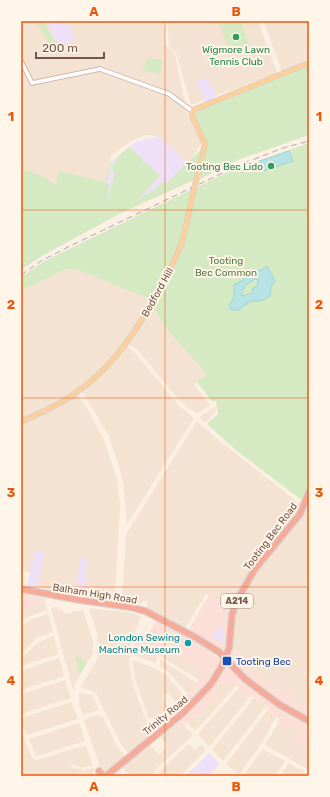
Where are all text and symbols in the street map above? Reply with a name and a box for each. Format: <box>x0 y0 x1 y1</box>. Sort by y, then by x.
text: A <box>89 4 99 19</box>
text: B <box>231 4 241 19</box>
marker: Wigmore Lawn Tennis Club <box>231 32 241 42</box>
scale bar <box>36 34 104 60</box>
text: 200 m <box>42 41 78 55</box>
place label: Wigmore Lawn Tennis Club <box>202 44 270 68</box>
text: 1 <box>8 109 14 124</box>
text: 1 <box>316 109 322 124</box>
place label: Tooting Bec Lido <box>186 161 263 173</box>
marker: Tooting Bec Lido <box>266 161 276 171</box>
park label: Tooting Bec Common <box>195 255 257 279</box>
street label: Bedford Hill <box>139 266 176 319</box>
text: 2 <box>7 297 15 312</box>
text: 2 <box>315 297 323 312</box>
text: 3 <box>7 485 16 500</box>
text: 3 <box>315 485 324 500</box>
street label: Tooting Bec Road <box>242 501 300 573</box>
street label: Balham High Road <box>52 581 138 607</box>
road number: A214 <box>221 594 253 608</box>
place label: London Sewing Machine Museum <box>99 632 180 656</box>
marker: London Sewing Machine Museum <box>183 638 193 648</box>
marker: Tooting Bec <box>221 655 233 667</box>
place label: Tooting Bec <box>236 656 291 668</box>
text: 4 <box>7 673 16 688</box>
text: 4 <box>315 673 324 688</box>
street label: Trinity Road <box>141 693 191 738</box>
text: A <box>89 779 99 794</box>
text: B <box>231 779 241 794</box>

